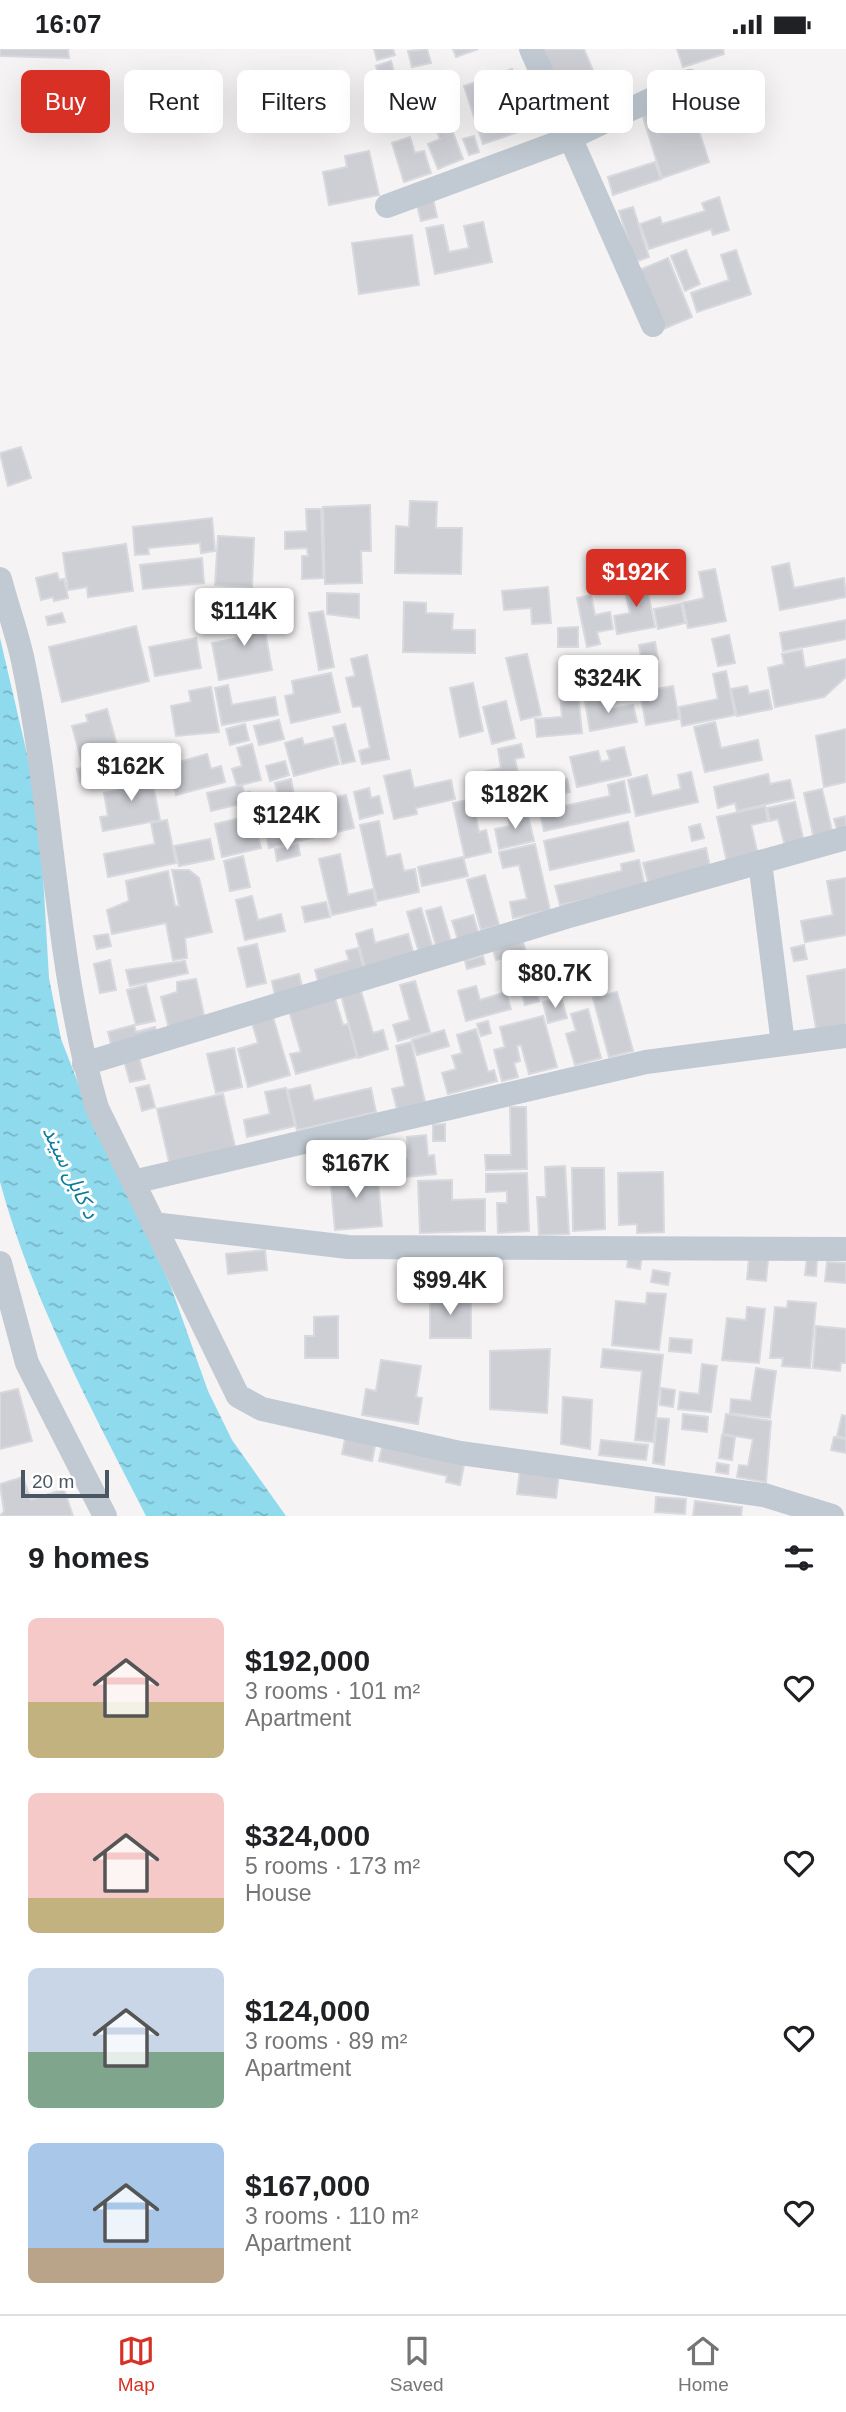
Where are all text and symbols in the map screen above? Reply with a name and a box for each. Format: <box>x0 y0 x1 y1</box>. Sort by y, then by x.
text: 16:07 <box>35 9 102 39</box>
chip: Buy <box>21 70 110 133</box>
chip: Rent <box>124 70 223 133</box>
chip: Filters <box>237 70 350 133</box>
chip: New <box>364 70 460 133</box>
chip: Apartment <box>474 70 633 133</box>
chip: House <box>647 70 765 133</box>
pin: $192K <box>587 549 685 609</box>
text: $192K <box>602 559 670 585</box>
pin: $114K <box>195 589 293 648</box>
text: $114K <box>211 598 277 624</box>
pin: $324K <box>559 655 657 715</box>
text: $324K <box>574 665 642 691</box>
pin: $162K <box>82 743 180 803</box>
text: $162K <box>97 753 165 779</box>
pin: $182K <box>466 771 564 831</box>
text: $182K <box>481 781 549 807</box>
pin: $124K <box>238 793 336 852</box>
text: $124K <box>253 802 321 828</box>
pin: $80.7K <box>498 951 612 1010</box>
text: $80.7K <box>518 960 592 986</box>
water label: د کابل سيند <box>38 1122 104 1223</box>
pin: $167K <box>307 1141 405 1200</box>
text: $167K <box>322 1150 390 1176</box>
pin: $99.4K <box>393 1257 507 1317</box>
text: $99.4K <box>413 1267 487 1293</box>
scale bar <box>21 1467 108 1499</box>
text: 20 m <box>32 1471 74 1492</box>
icon: filters <box>780 1539 818 1577</box>
text: 9 homes <box>28 1541 150 1574</box>
text: $192,000 <box>245 1644 370 1677</box>
icon: home <box>84 1646 168 1730</box>
icon: heart <box>780 1669 818 1707</box>
text: 3 rooms · 101 m² <box>245 1678 420 1704</box>
text: Apartment <box>245 1705 351 1731</box>
text: $324,000 <box>245 1819 370 1852</box>
icon: home <box>84 1821 168 1905</box>
icon: heart <box>780 1844 818 1882</box>
text: 5 rooms · 173 m² <box>245 1853 420 1879</box>
text: House <box>245 1880 311 1906</box>
text: $124,000 <box>245 1994 370 2027</box>
icon: home <box>84 1996 168 2080</box>
icon: heart <box>780 2019 818 2057</box>
text: 3 rooms · 89 m² <box>245 2028 407 2054</box>
text: Apartment <box>245 2055 351 2081</box>
text: $167,000 <box>245 2169 370 2202</box>
icon: home <box>84 2171 168 2255</box>
icon: heart <box>780 2194 818 2232</box>
text: 3 rooms · 110 m² <box>245 2203 418 2229</box>
text: Apartment <box>245 2230 351 2256</box>
tab: Map <box>117 2332 155 2396</box>
tab: Saved <box>390 2332 444 2396</box>
tab: Home <box>678 2332 729 2396</box>

